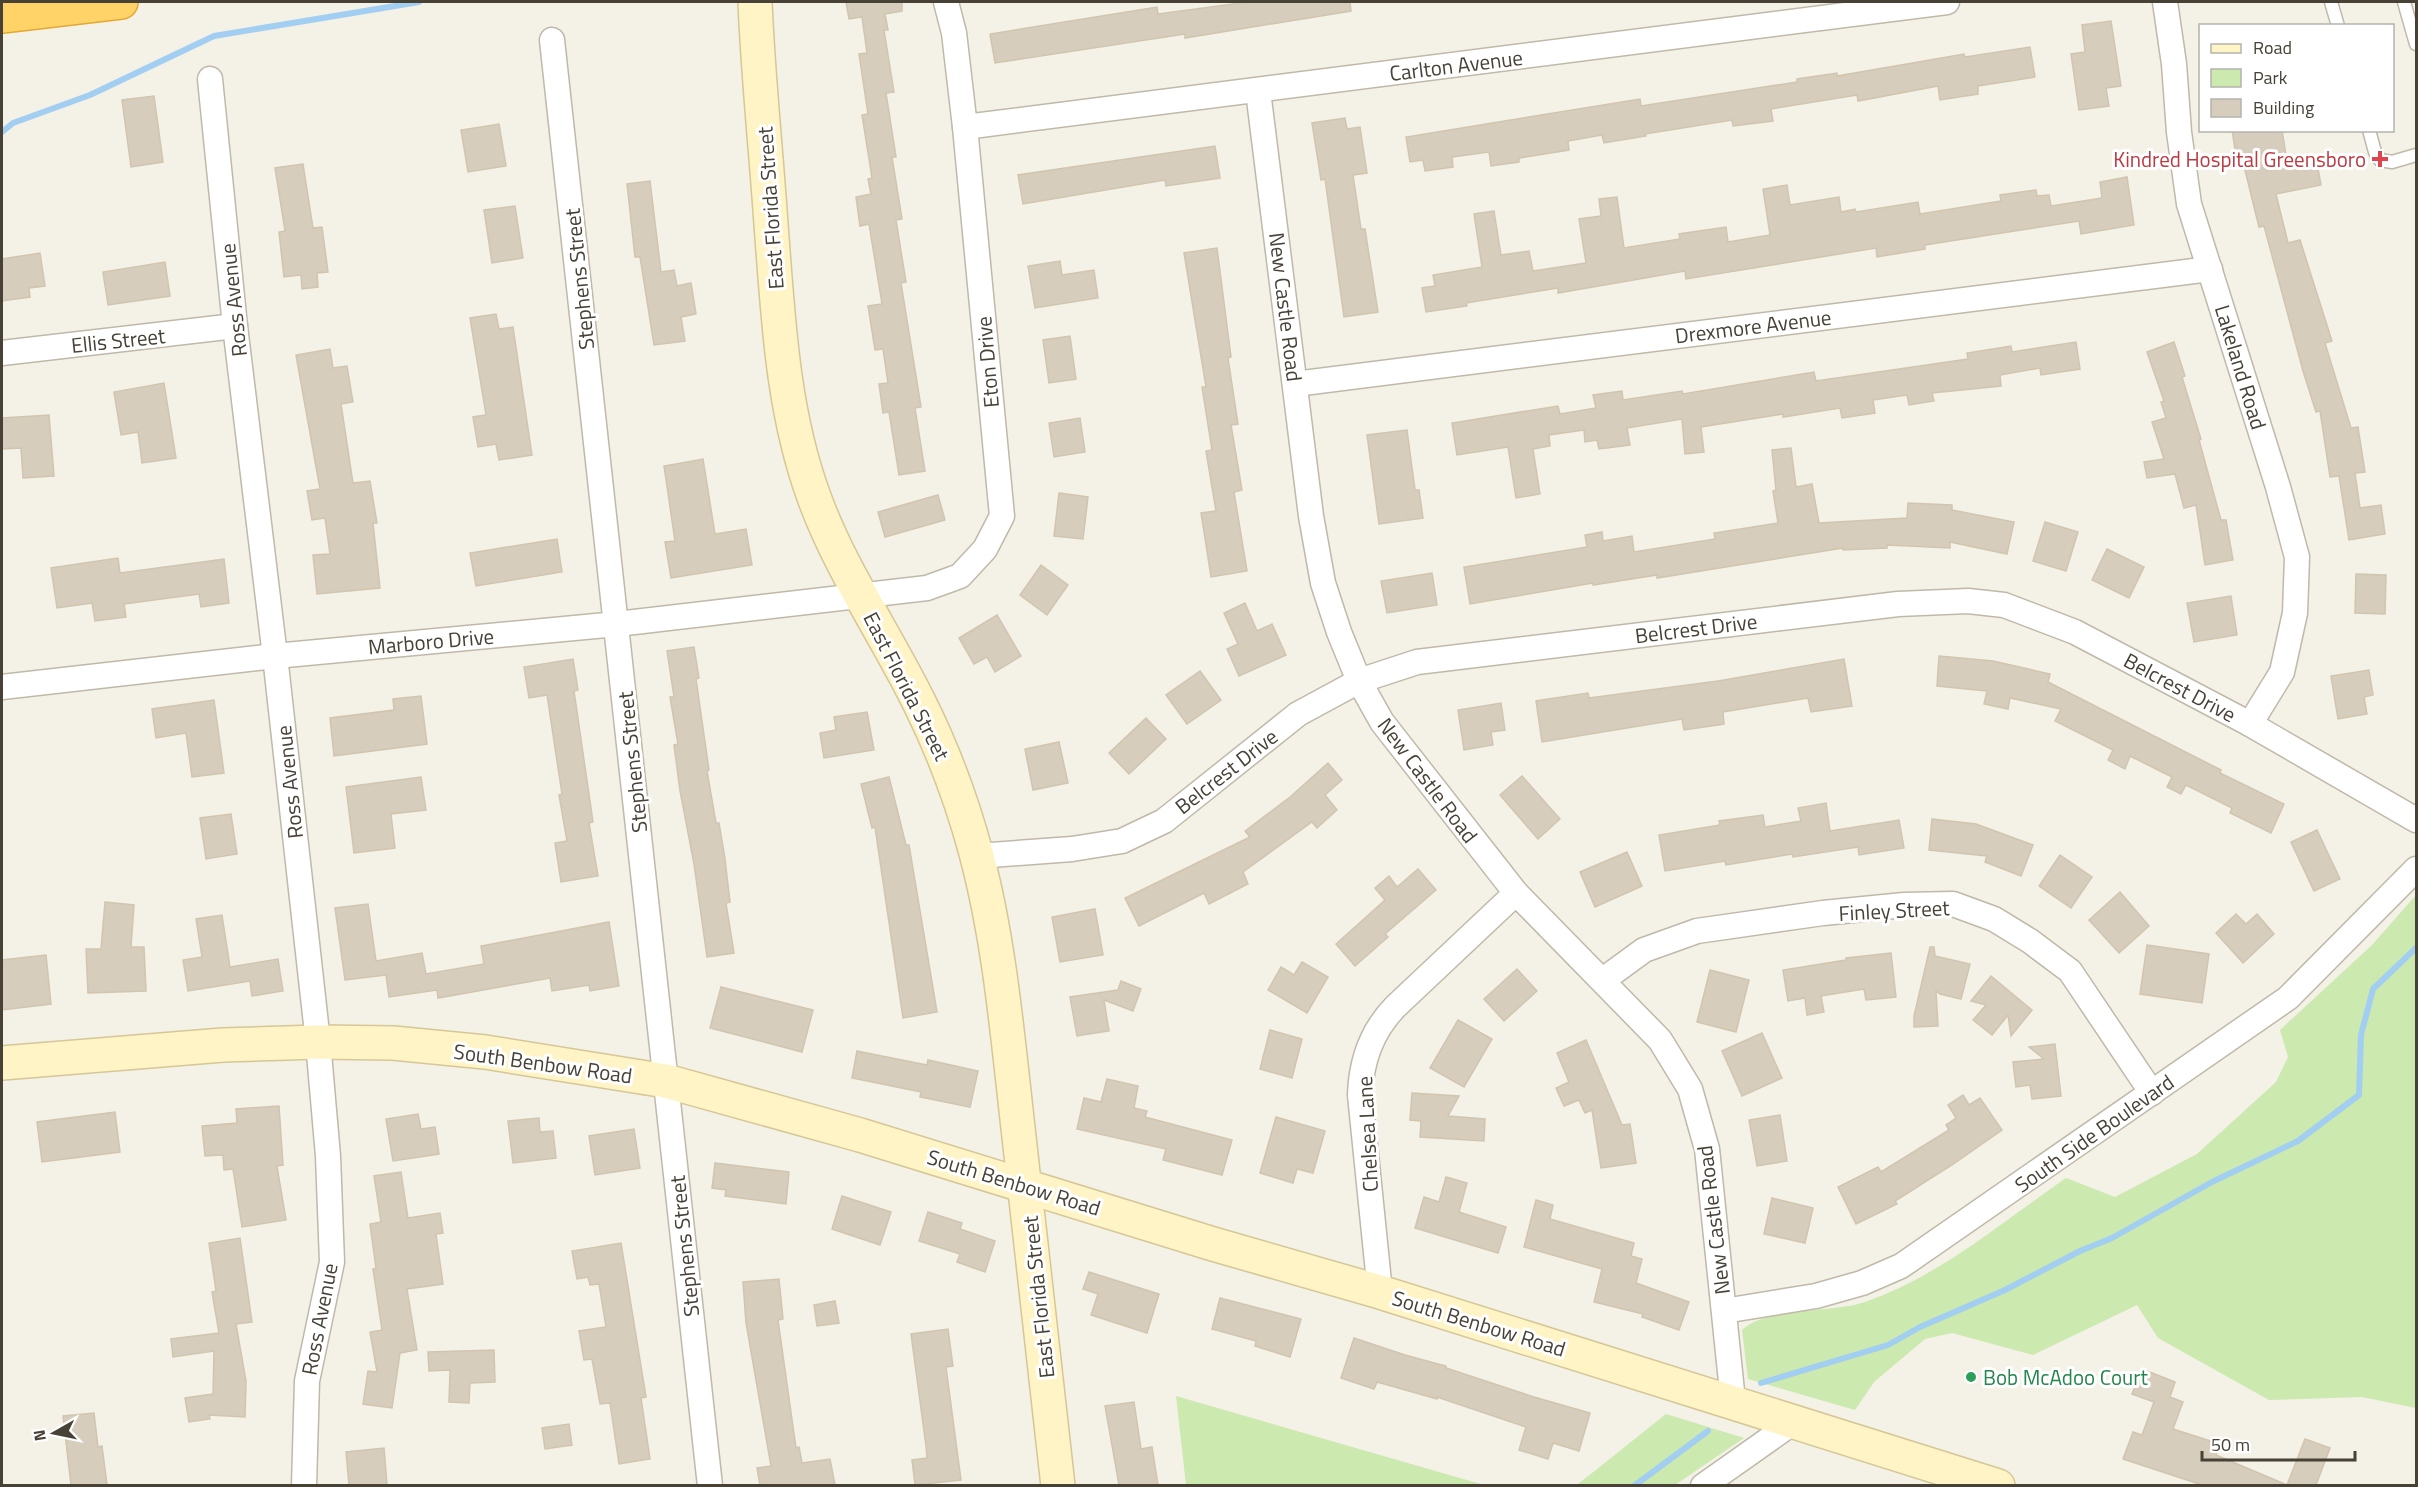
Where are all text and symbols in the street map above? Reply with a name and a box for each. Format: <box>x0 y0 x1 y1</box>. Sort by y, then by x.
legend <box>2199 24 2394 132</box>
text: Road <box>2253 34 2292 61</box>
street label: Carlton Avenue <box>1387 41 1525 89</box>
text: Park <box>2253 64 2288 91</box>
text: Building <box>2253 94 2314 121</box>
street label: East Florida Street <box>748 125 792 290</box>
place label: Kindred Hospital Greensboro <box>2113 143 2366 175</box>
marker: Kindred Hospital Greensboro <box>2371 150 2389 168</box>
street label: Stephens Street <box>556 206 602 351</box>
street label: New Castle Road <box>1261 231 1311 383</box>
street label: Ross Avenue <box>211 242 255 358</box>
street label: Drexmore Avenue <box>1673 301 1833 351</box>
street label: Lakeland Road <box>2207 301 2275 433</box>
street label: Eton Drive <box>967 315 1007 409</box>
street label: Ellis Street <box>69 319 167 361</box>
street label: Belcrest Drive <box>1633 605 1759 651</box>
street label: East Florida Street <box>856 606 959 766</box>
street label: Marboro Drive <box>367 620 495 662</box>
street label: Belcrest Drive <box>2118 644 2242 730</box>
street label: Stephens Street <box>609 689 655 834</box>
street label: New Castle Road <box>1370 711 1486 849</box>
street label: Belcrest Drive <box>1168 721 1284 821</box>
street label: Ross Avenue <box>267 724 311 840</box>
street label: Finley Street <box>1838 891 1951 929</box>
street label: South Benbow Road <box>452 1035 634 1091</box>
street label: South Side Boulevard <box>2008 1066 2180 1200</box>
street label: Chelsea Lane <box>1348 1075 1386 1193</box>
street label: South Benbow Road <box>923 1140 1105 1224</box>
street label: New Castle Road <box>1688 1144 1738 1296</box>
street label: Stephens Street <box>661 1173 707 1318</box>
street label: East Florida Street <box>1013 1214 1062 1380</box>
street label: Ross Avenue <box>292 1260 346 1378</box>
street label: South Benbow Road <box>1388 1281 1570 1365</box>
place label: Bob McAdoo Court <box>1983 1361 2148 1393</box>
marker: Bob McAdoo Court <box>1964 1370 1978 1384</box>
north arrow <box>24 1403 84 1463</box>
scale bar <box>2202 1424 2355 1462</box>
text: N <box>26 1428 52 1443</box>
text: 50 m <box>2211 1431 2250 1458</box>

